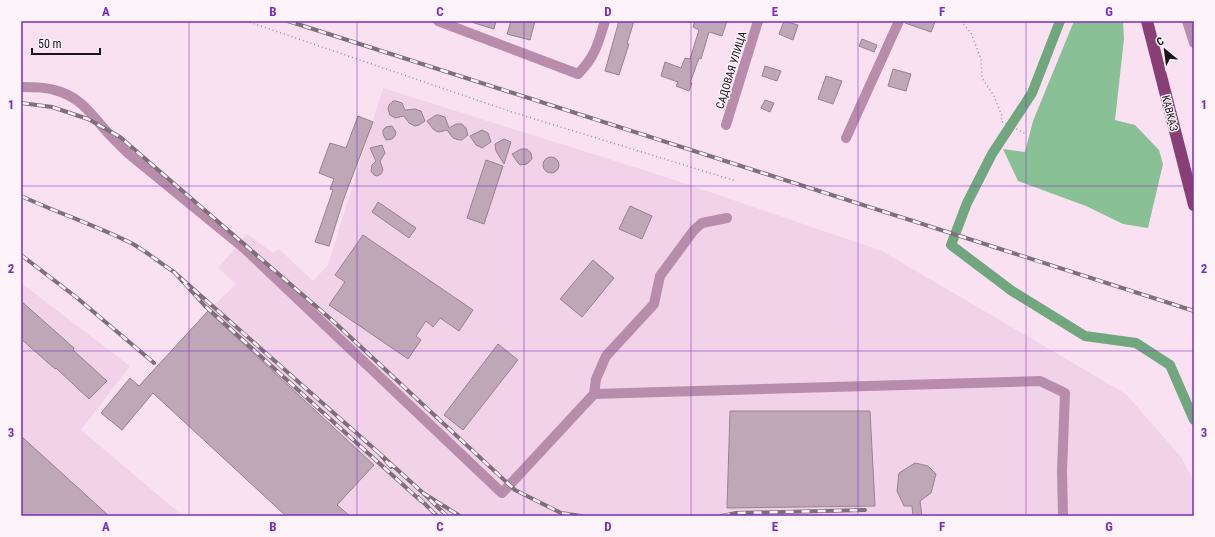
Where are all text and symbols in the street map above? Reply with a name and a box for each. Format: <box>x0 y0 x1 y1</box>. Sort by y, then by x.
text: A <box>102 4 110 19</box>
text: B <box>269 4 277 19</box>
text: C <box>436 4 444 19</box>
text: D <box>604 4 612 19</box>
text: E <box>772 4 779 19</box>
text: F <box>939 4 945 19</box>
text: G <box>1105 4 1113 19</box>
street label: САДОВАЯ УЛИЦА <box>714 29 750 110</box>
scale bar <box>32 30 100 56</box>
north arrow <box>1145 30 1185 70</box>
text: С <box>1154 34 1166 49</box>
text: 50 m <box>38 37 62 51</box>
street label: КАВКАЗ <box>1159 94 1180 133</box>
text: 1 <box>8 97 14 112</box>
text: 1 <box>1201 97 1207 112</box>
text: 2 <box>8 261 15 276</box>
text: 2 <box>1201 261 1208 276</box>
text: 3 <box>8 425 14 440</box>
text: 3 <box>1201 425 1207 440</box>
text: A <box>102 519 110 534</box>
text: B <box>269 519 277 534</box>
text: C <box>436 519 444 534</box>
text: D <box>604 519 612 534</box>
text: E <box>772 519 779 534</box>
text: F <box>939 519 945 534</box>
text: G <box>1105 519 1113 534</box>

